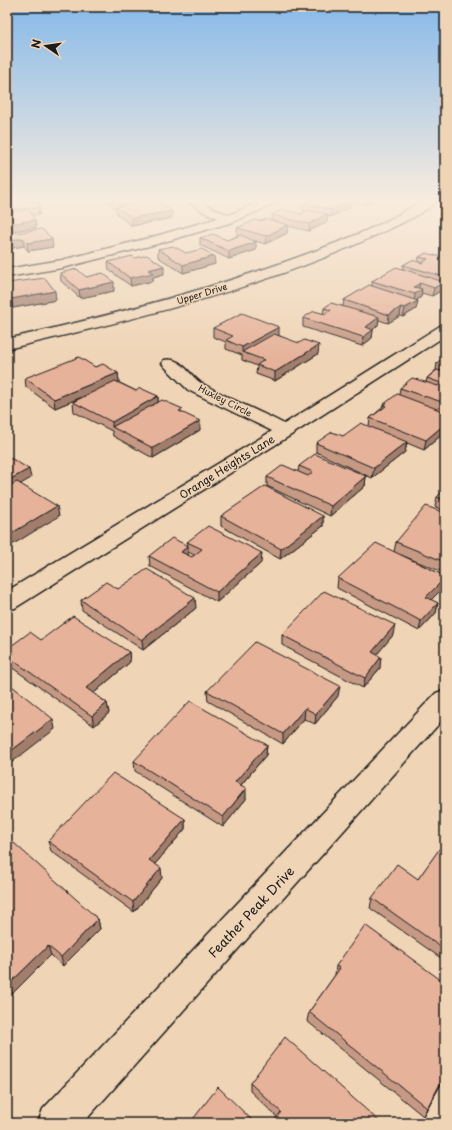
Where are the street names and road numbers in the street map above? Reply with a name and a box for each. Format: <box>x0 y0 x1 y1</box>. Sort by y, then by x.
street label: Upper Drive <box>175 279 229 307</box>
street label: Huxley Circle <box>196 381 255 420</box>
street label: Orange Heights Lane <box>176 430 278 503</box>
street label: Feather Peak Drive <box>203 862 298 962</box>

